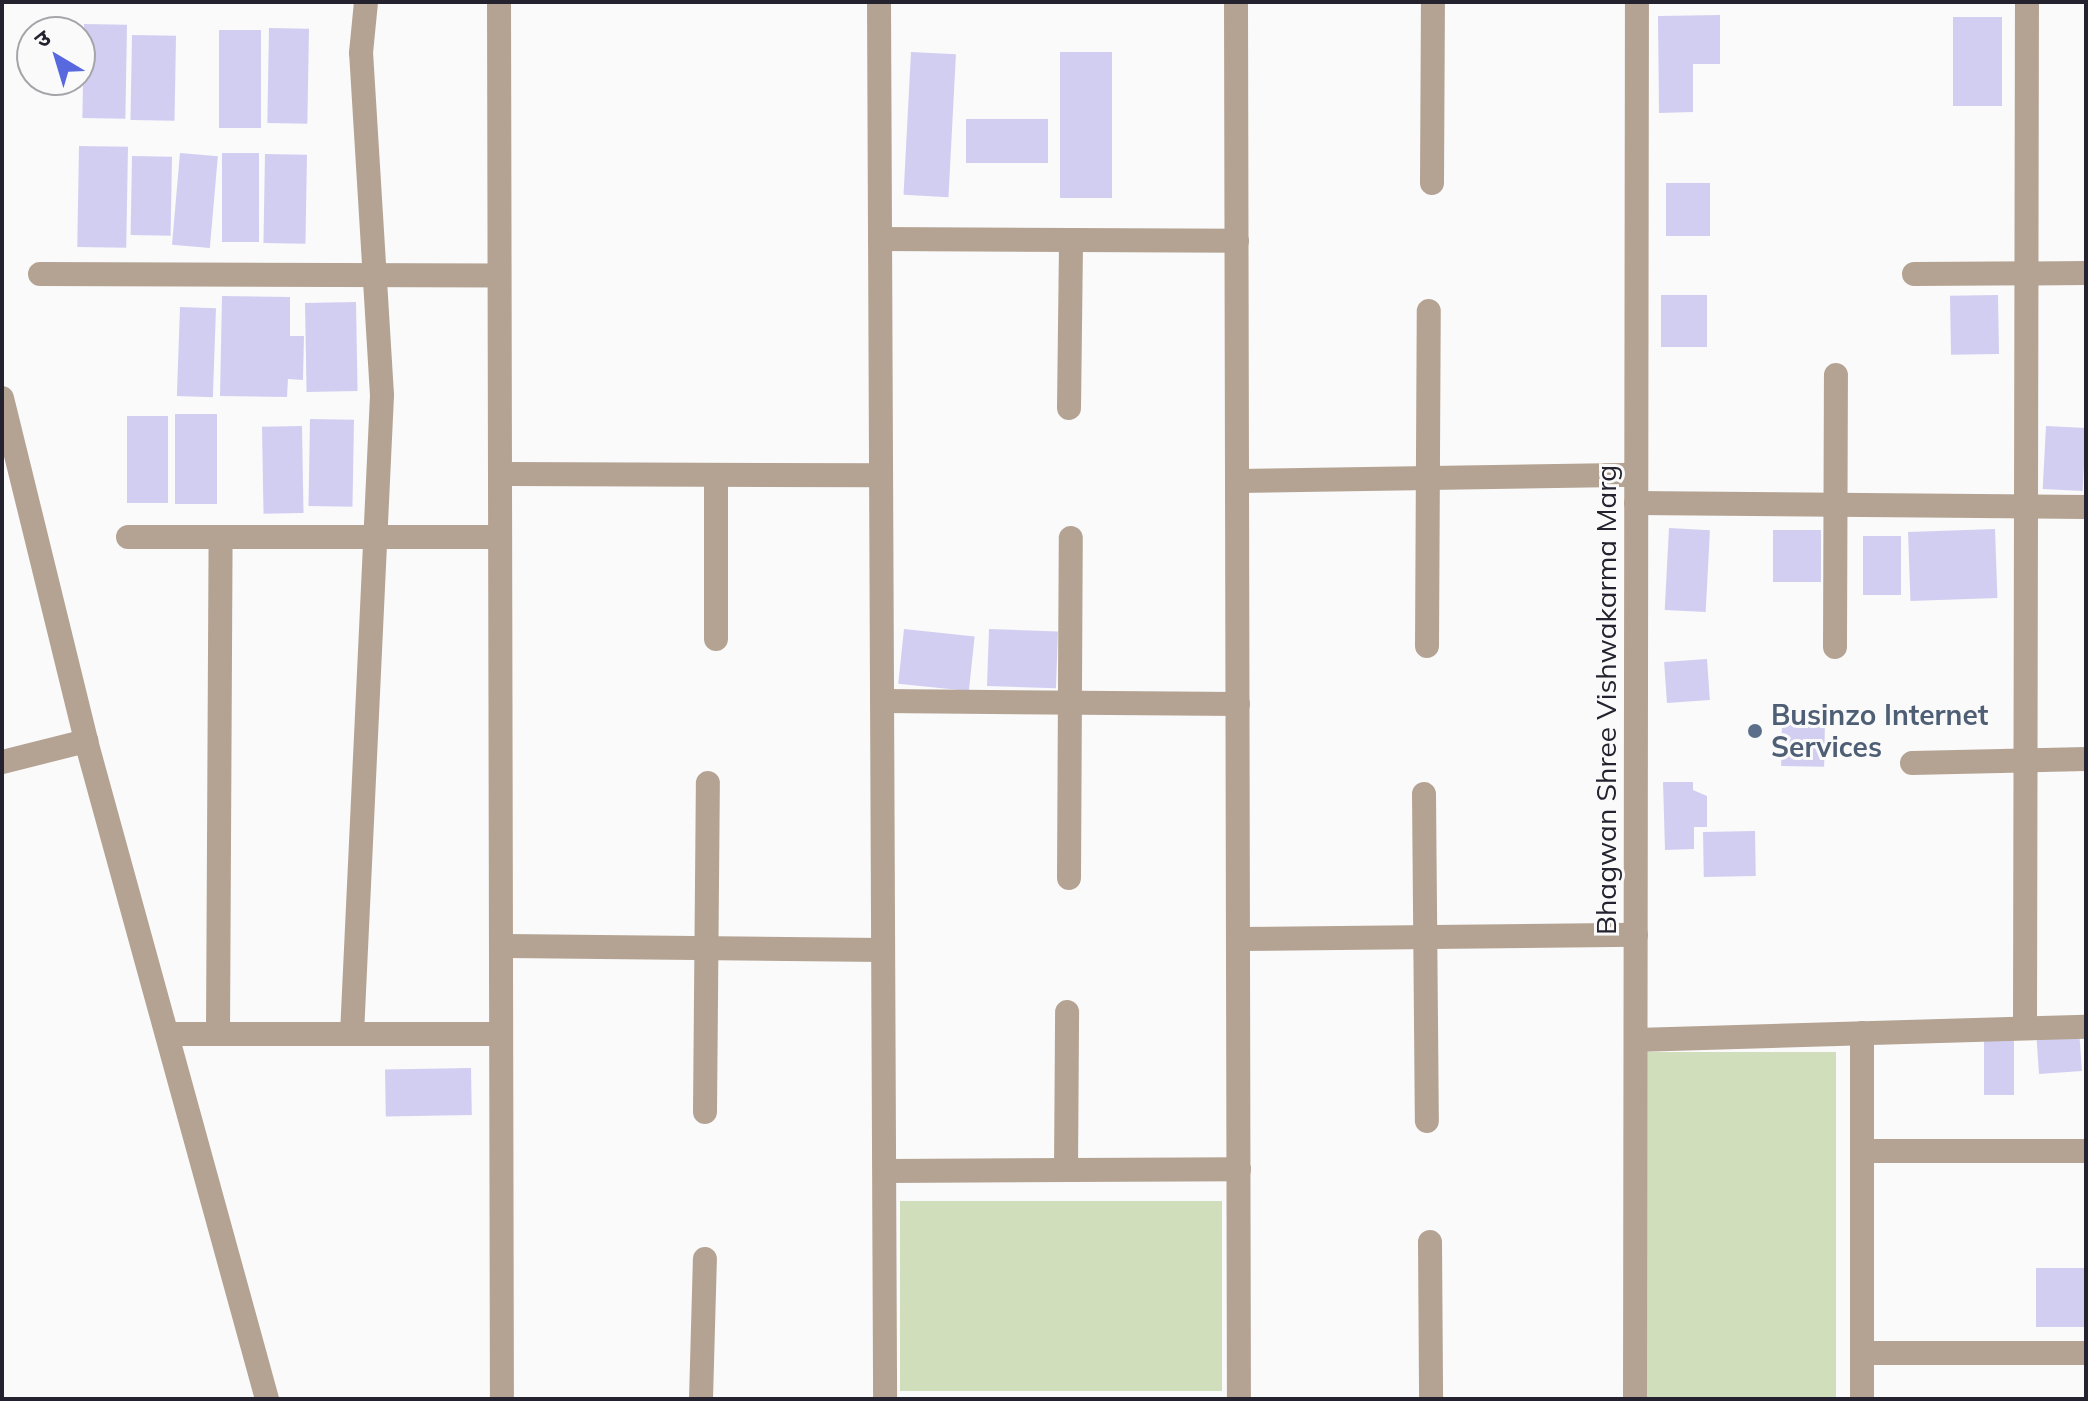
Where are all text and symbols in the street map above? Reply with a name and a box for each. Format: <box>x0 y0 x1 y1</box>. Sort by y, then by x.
north arrow <box>16 16 96 96</box>
text: उ <box>29 24 56 54</box>
street label: Bhagwan Shree Vishwakarma Marg <box>1589 465 1623 935</box>
place label: Businzo Internet Services <box>1771 698 1988 764</box>
marker: Businzo Internet Services <box>1746 722 1764 740</box>

